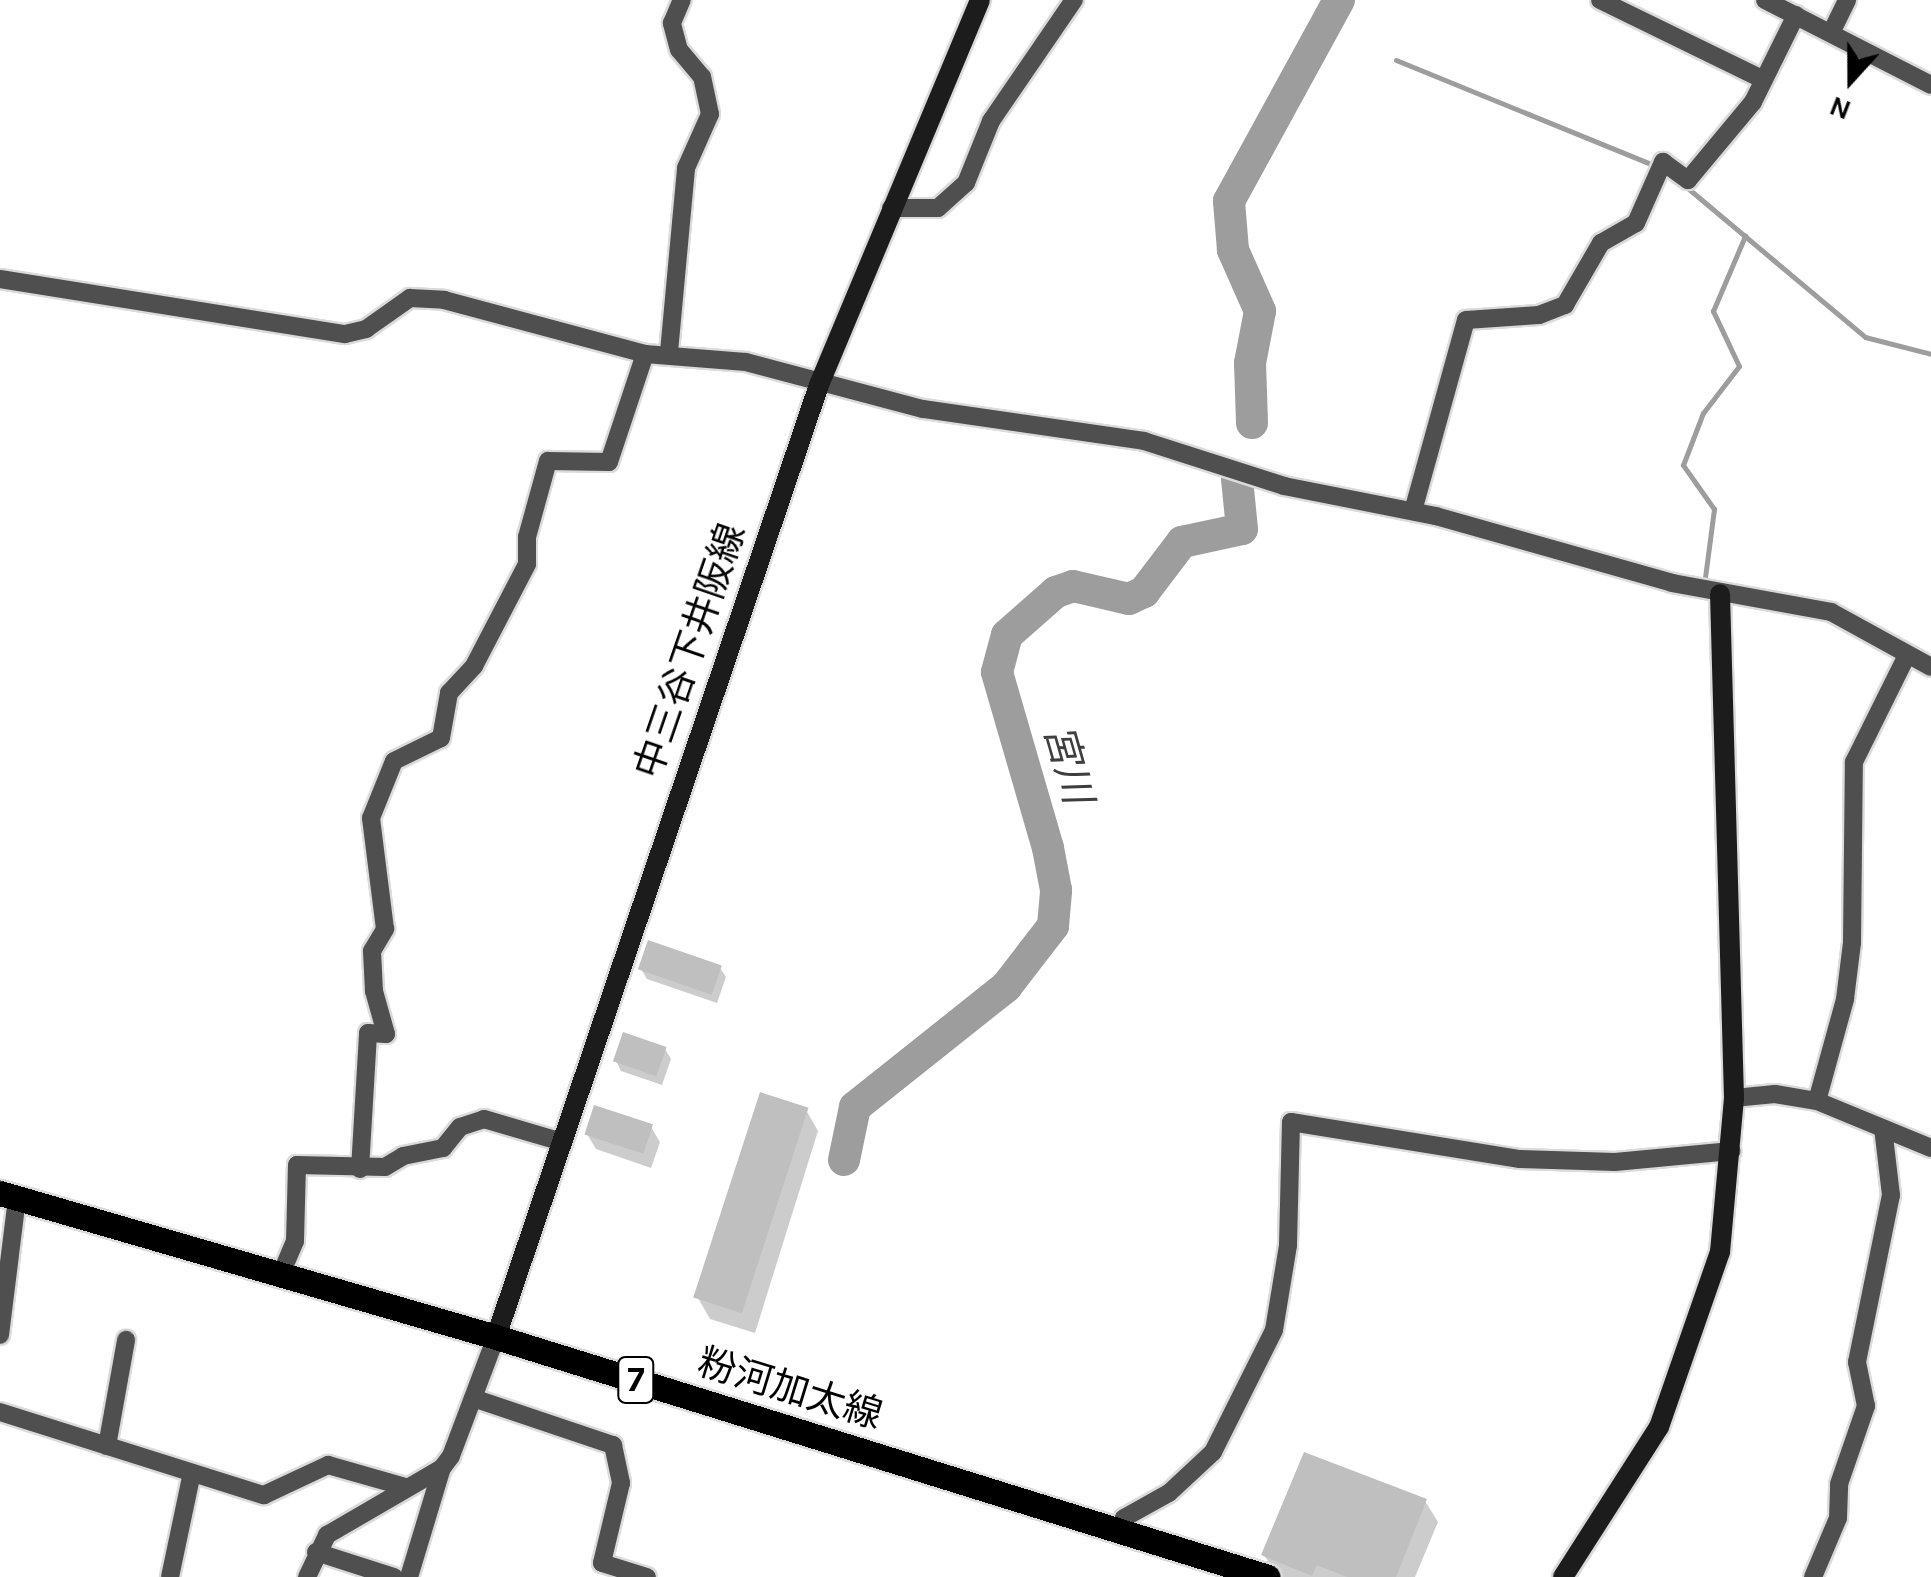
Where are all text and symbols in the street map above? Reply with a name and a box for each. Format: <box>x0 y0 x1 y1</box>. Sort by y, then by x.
north arrow <box>1801 30 1901 130</box>
text: N <box>1825 89 1855 127</box>
street label: 中三谷下井阪線 <box>625 518 755 784</box>
water label: 宮川 <box>1034 719 1102 809</box>
street label: 粉河加太線 <box>692 1339 888 1439</box>
road number: 7 <box>616 1350 656 1410</box>

